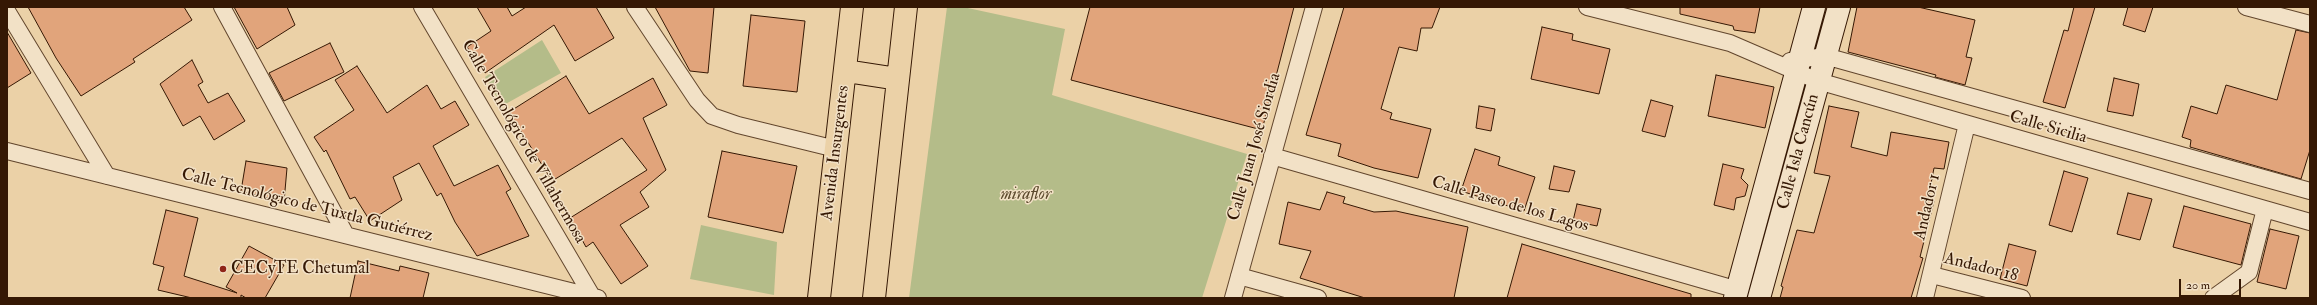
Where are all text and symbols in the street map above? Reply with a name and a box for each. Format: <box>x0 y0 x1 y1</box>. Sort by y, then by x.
street label: Calle Tecnológico de Villahermosa <box>456 37 590 247</box>
street label: Calle Juan José Siordia <box>1224 71 1286 223</box>
street label: Avenida Insurgentes <box>818 84 854 222</box>
street label: Calle Isla Cancún <box>1774 92 1824 212</box>
street label: Calle Sicilia <box>2007 107 2089 149</box>
street label: Calle Tecnológico de Tuxtla Gutiérrez <box>179 165 435 247</box>
street label: Andador 1 <box>1910 172 1946 242</box>
street label: Calle Paseo de los Lagos <box>1429 173 1591 237</box>
park label: miraflor <box>1001 185 1051 205</box>
street label: Andador 18 <box>1942 249 2020 287</box>
place label: CECyTE Chetumal <box>231 259 369 279</box>
marker: CECyTE Chetumal <box>218 264 228 274</box>
scale bar <box>2181 271 2243 297</box>
text: 20 m <box>2186 278 2210 293</box>

